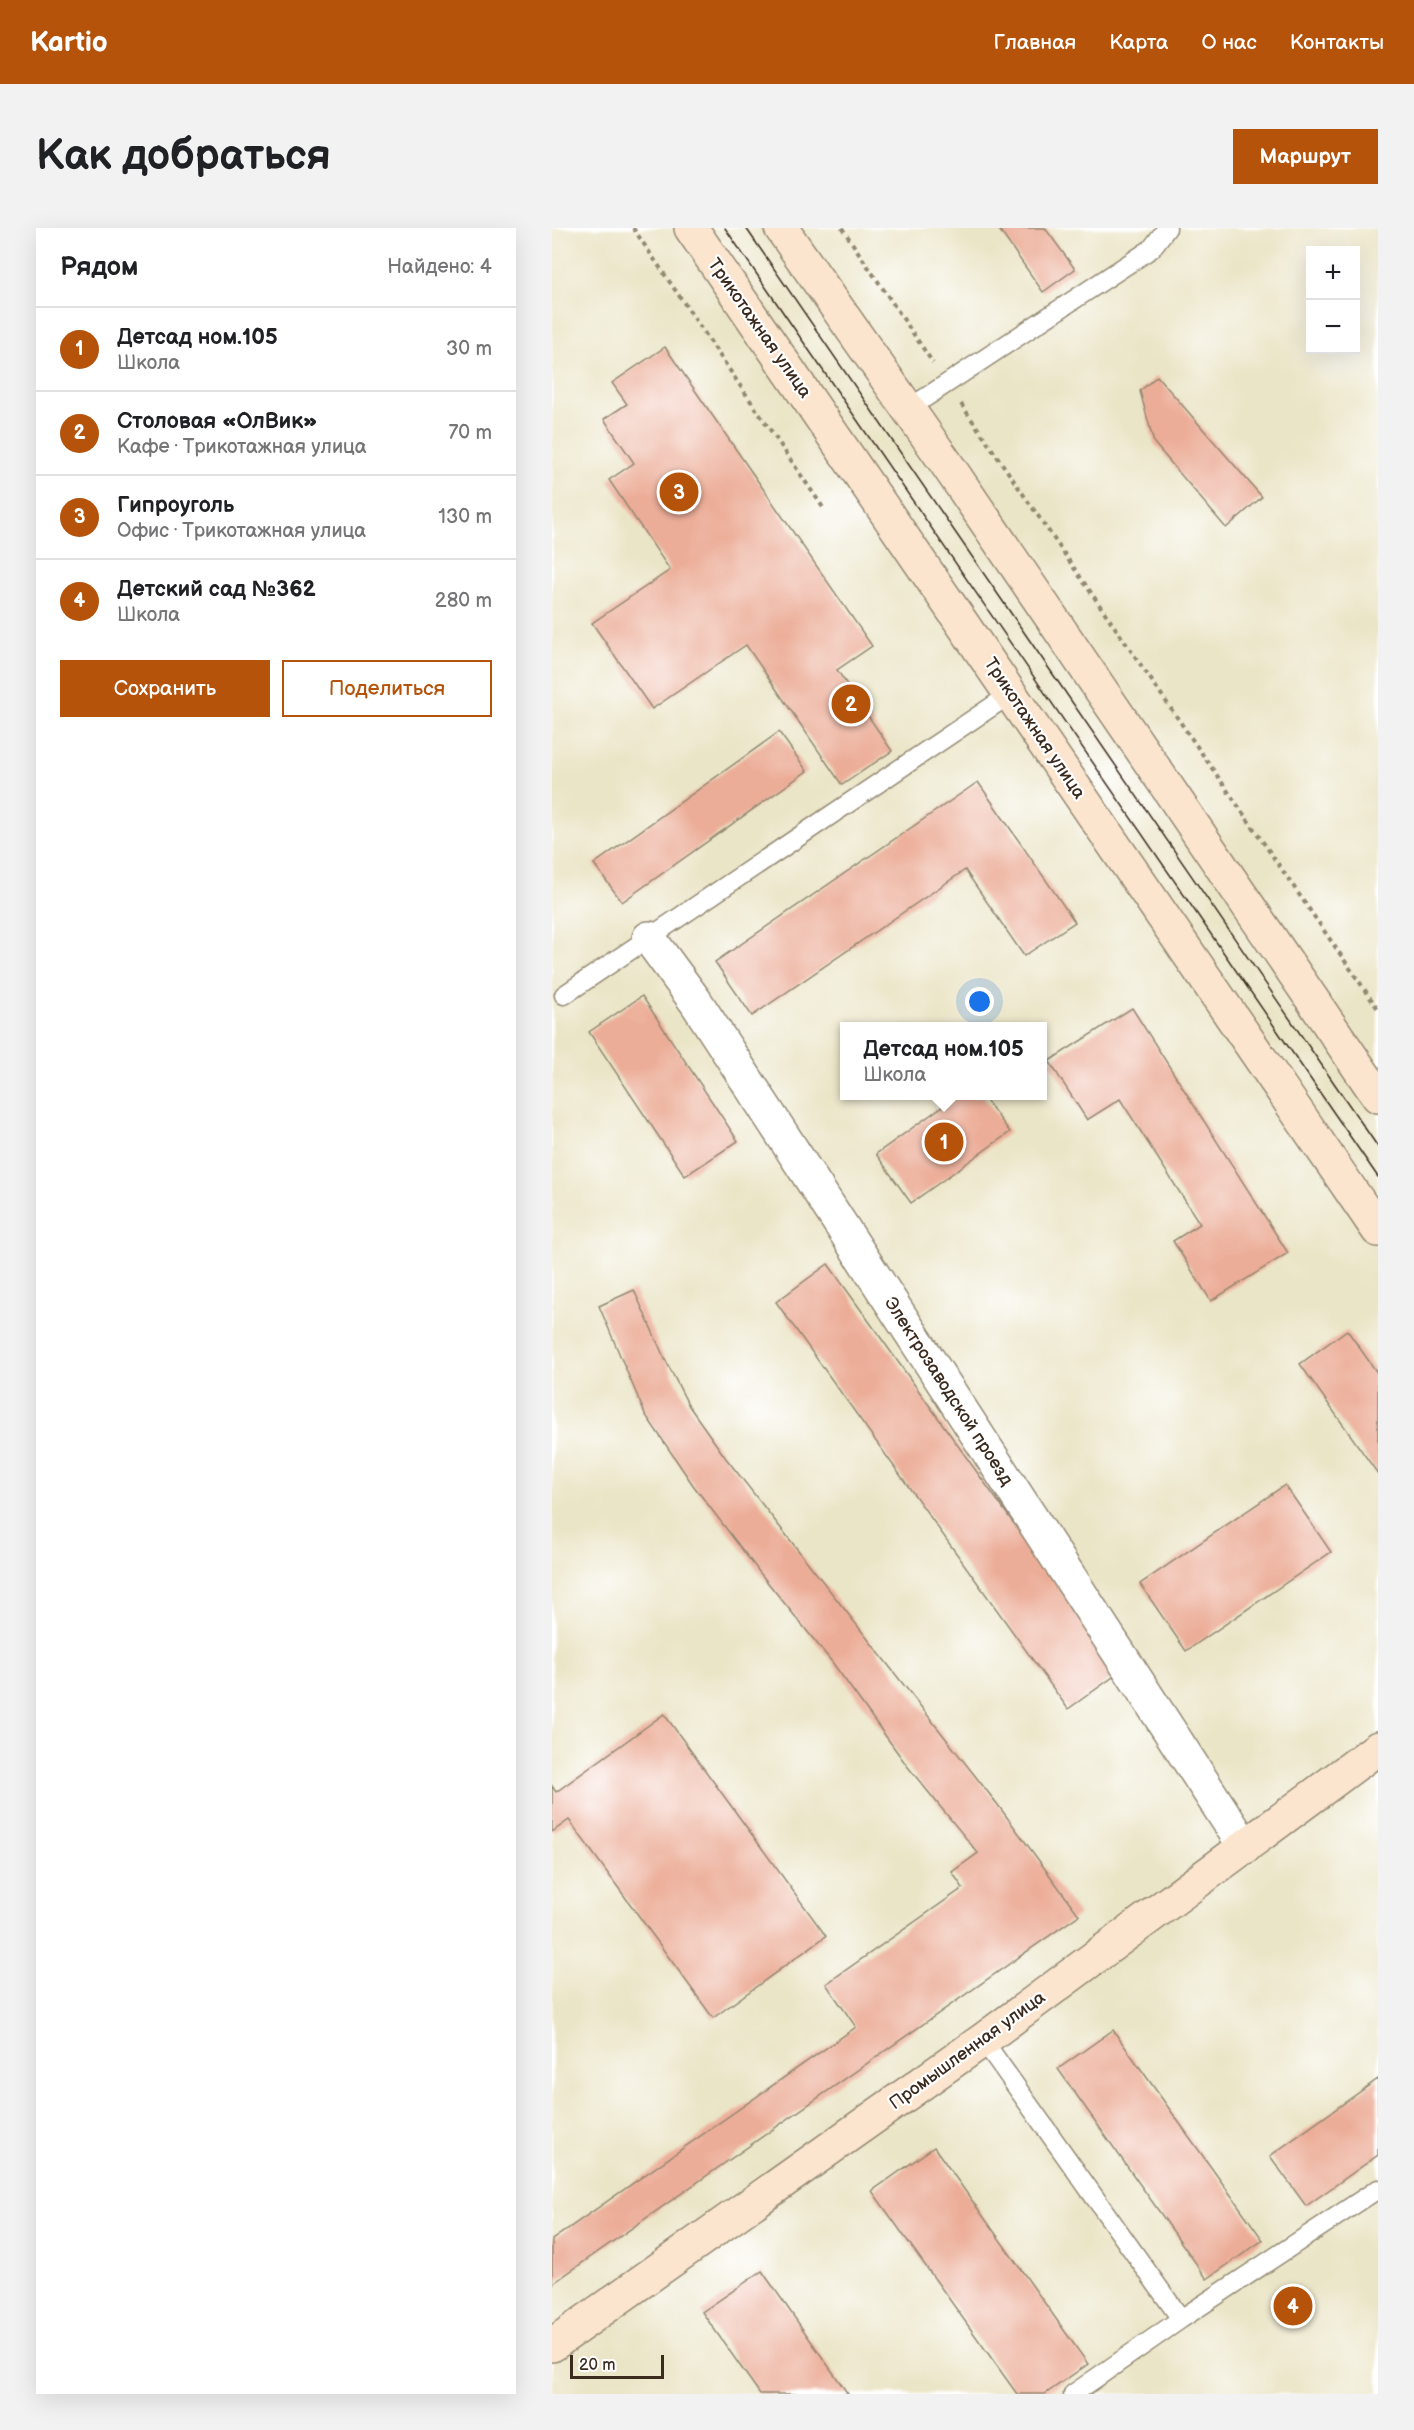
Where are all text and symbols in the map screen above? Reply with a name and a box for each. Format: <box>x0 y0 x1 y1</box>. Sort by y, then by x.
text: Kartio <box>30 26 108 59</box>
text: Главная <box>993 30 1076 55</box>
text: Карта <box>1109 30 1168 55</box>
text: О нас <box>1201 30 1257 55</box>
text: Контакты <box>1290 30 1384 55</box>
button: Маршрут <box>1233 129 1378 184</box>
text: Как добраться <box>36 131 331 182</box>
map controls <box>1306 246 1360 354</box>
button: + <box>1306 246 1360 300</box>
text: Рядом <box>60 252 138 283</box>
street label: Трикотажная улица <box>703 254 816 402</box>
text: Найдено: 4 <box>387 255 492 279</box>
button: − <box>1306 300 1360 354</box>
text: Детсад ном.105 <box>117 324 278 351</box>
text: 1 <box>75 337 84 361</box>
text: 30 m <box>446 337 492 361</box>
text: Школа <box>117 351 180 375</box>
text: Столовая «ОлВик» <box>117 408 318 435</box>
text: 2 <box>74 421 85 445</box>
text: 70 m <box>448 421 492 445</box>
text: Кафе · Трикотажная улица <box>117 435 367 459</box>
pin: 3 <box>660 470 698 514</box>
text: Гипроуголь <box>117 492 234 519</box>
text: 3 <box>74 505 85 529</box>
text: 130 m <box>438 505 492 529</box>
text: Офис · Трикотажная улица <box>117 519 366 543</box>
text: Детский сад №362 <box>117 576 316 603</box>
text: 4 <box>74 589 85 613</box>
text: 280 m <box>435 589 492 613</box>
text: Школа <box>117 603 180 627</box>
street label: Трикотажная улица <box>980 654 1090 803</box>
button: Сохранить <box>60 660 270 717</box>
button: Поделиться <box>282 660 492 717</box>
pin: 2 <box>832 682 870 726</box>
your location <box>965 987 994 1016</box>
popup <box>840 1022 1047 1100</box>
text: Детсад ном.105 <box>863 1036 1024 1063</box>
text: Школа <box>863 1063 926 1087</box>
pin: 1 <box>924 1120 964 1164</box>
street label: Электрозаводской проезд <box>880 1293 1017 1490</box>
street label: Промышленная улица <box>885 1987 1050 2114</box>
pin: 4 <box>1274 2284 1312 2328</box>
scale bar <box>570 2352 664 2380</box>
text: 20 m <box>579 2356 615 2375</box>

